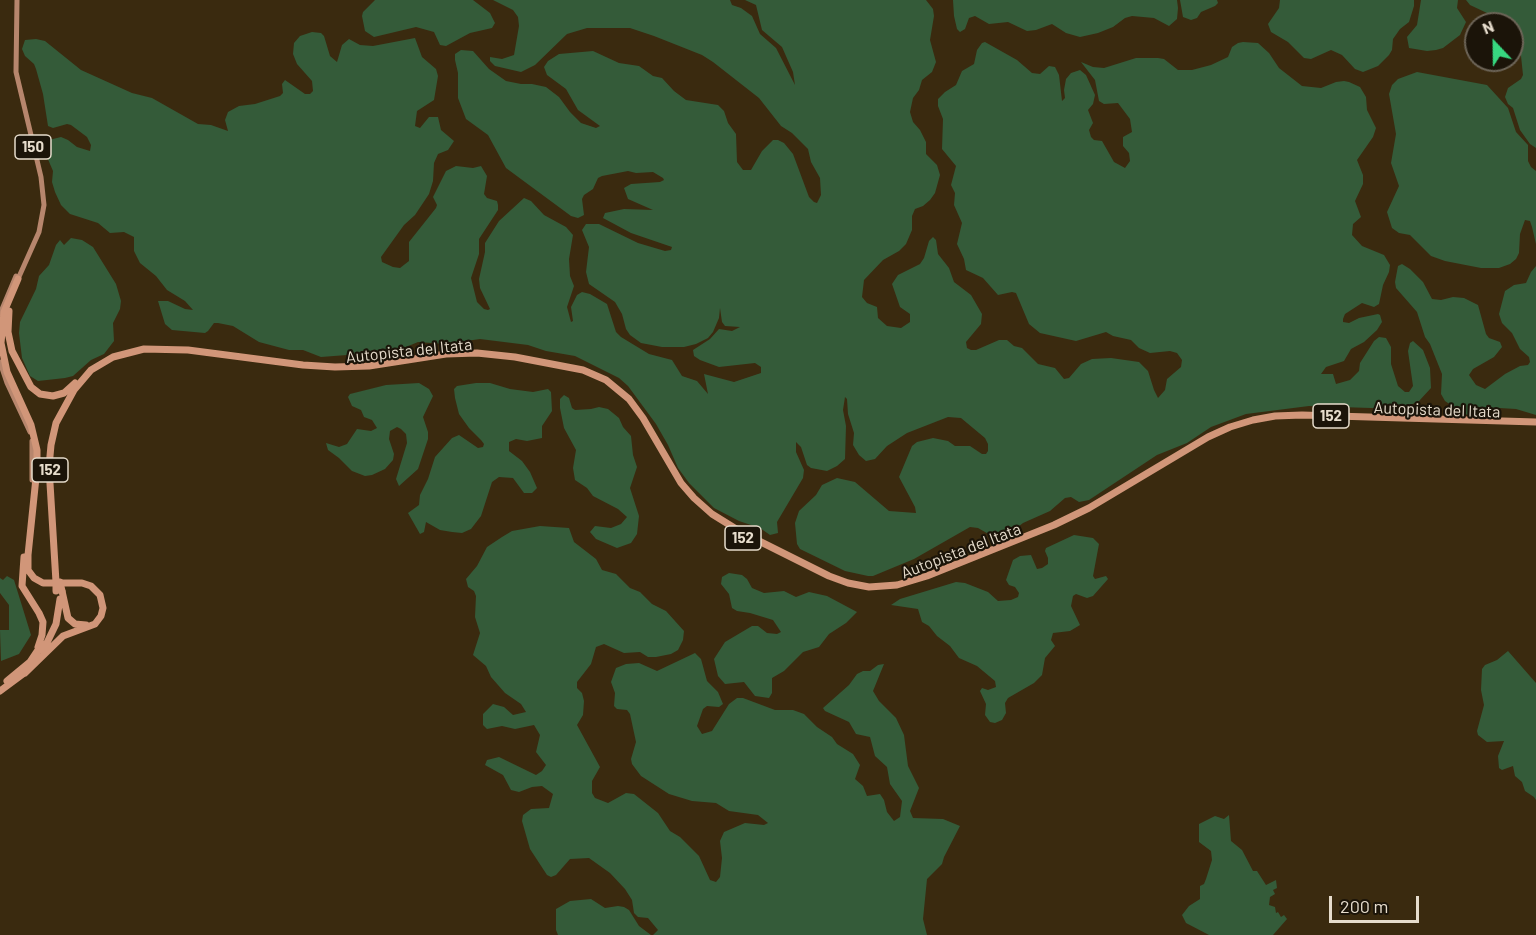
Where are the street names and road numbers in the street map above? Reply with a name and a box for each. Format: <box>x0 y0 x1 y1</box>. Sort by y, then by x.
road number: 150 <box>15 135 51 159</box>
street label: Autopista del Itata <box>345 335 473 367</box>
street label: Autopista del Itata <box>1373 398 1501 422</box>
road number: 152 <box>1313 404 1349 428</box>
road number: 152 <box>32 458 68 482</box>
street label: Autopista del Itata <box>898 519 1024 583</box>
road number: 152 <box>725 526 761 550</box>

